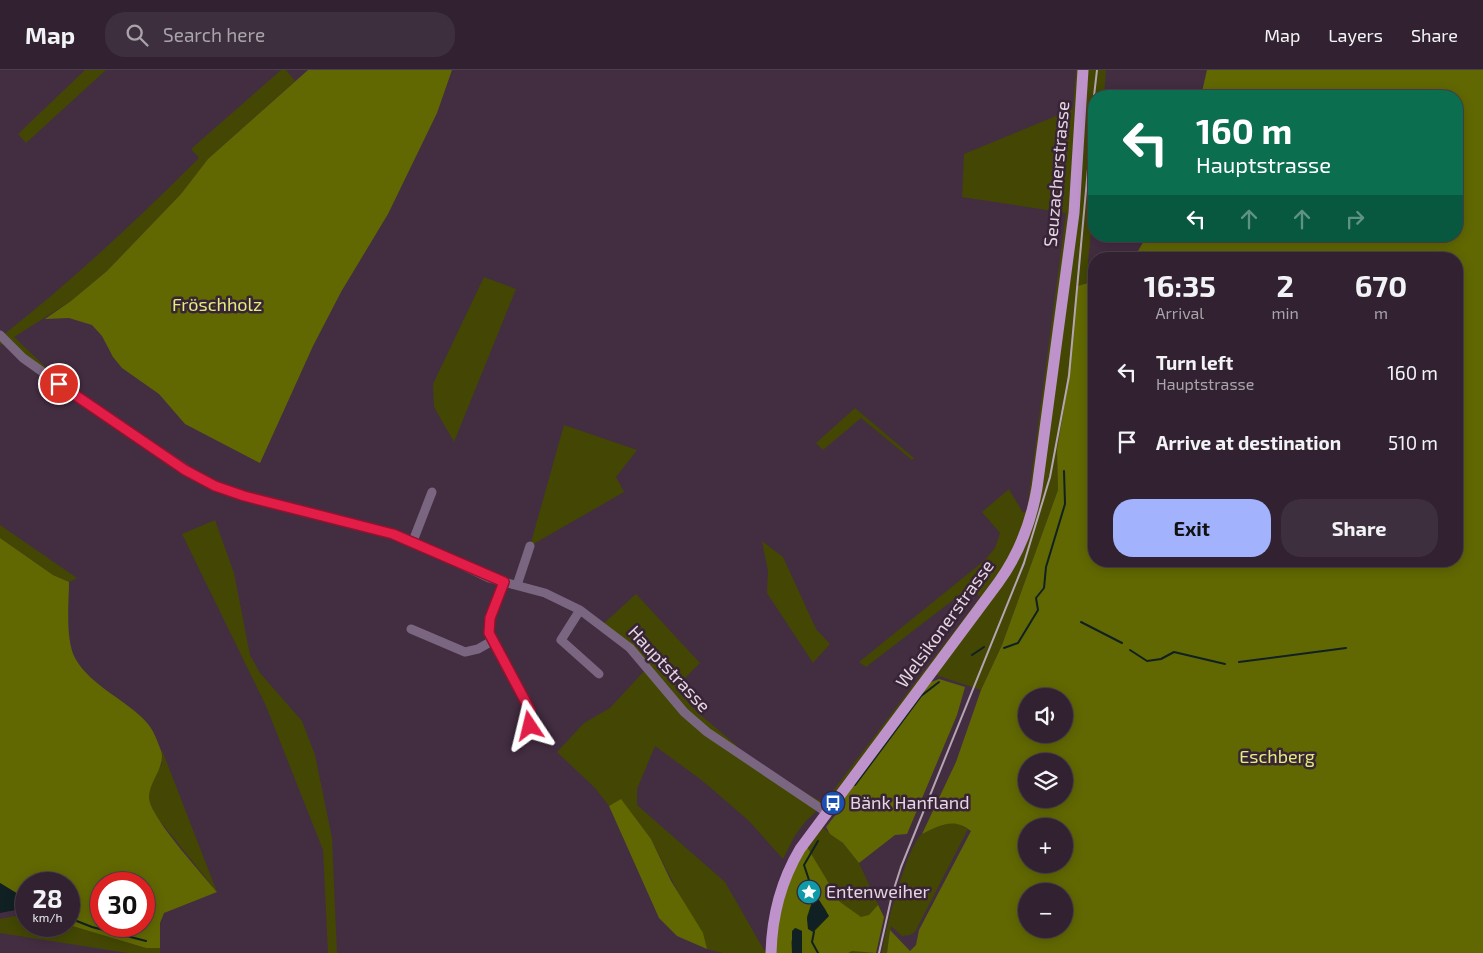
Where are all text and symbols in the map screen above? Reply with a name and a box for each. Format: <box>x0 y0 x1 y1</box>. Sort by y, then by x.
search box <box>105 12 455 57</box>
text: Map <box>25 20 75 49</box>
icon: search <box>123 21 151 49</box>
text: Search here <box>163 23 265 46</box>
text: Map <box>1264 24 1300 46</box>
text: Layers <box>1328 24 1383 46</box>
text: Share <box>1411 24 1458 46</box>
street label: Seuzacherstrasse <box>1039 100 1073 248</box>
text: 160 m <box>1196 109 1292 151</box>
icon: left <box>1113 110 1178 175</box>
text: Hauptstrasse <box>1196 151 1331 177</box>
icon: left <box>1182 205 1210 233</box>
icon: ahead <box>1235 205 1263 233</box>
icon: ahead <box>1288 205 1316 233</box>
icon: right <box>1341 205 1369 233</box>
text: 16:35 <box>1144 267 1216 303</box>
text: 2 <box>1277 267 1294 303</box>
text: 670 <box>1355 267 1407 303</box>
park label: Fröschholz <box>172 293 262 315</box>
text: Arrival <box>1155 303 1204 322</box>
text: min <box>1272 303 1299 322</box>
text: m <box>1374 303 1388 322</box>
text: Turn left <box>1156 351 1233 374</box>
icon: left <box>1113 358 1141 386</box>
text: 160 m <box>1387 361 1438 384</box>
pin <box>38 363 80 405</box>
icon: arrive <box>45 370 73 398</box>
text: Hauptstrasse <box>1156 374 1254 393</box>
icon: arrive <box>1113 428 1141 456</box>
text: Arrive at destination <box>1156 431 1341 454</box>
text: 510 m <box>1388 431 1438 454</box>
button: Exit <box>1113 499 1271 557</box>
button: Share <box>1281 499 1438 557</box>
street label: Welsikonerstrasse <box>890 555 998 692</box>
street label: Hauptstrasse <box>624 620 715 716</box>
map controls <box>1018 688 1073 938</box>
button: sound <box>1018 688 1073 743</box>
position arrow <box>503 699 555 751</box>
park label: Eschberg <box>1239 745 1315 767</box>
button: layers <box>1018 753 1073 808</box>
bus stop icon: Bänk Hanfland <box>820 790 846 816</box>
place label: Bänk Hanfland <box>850 791 970 813</box>
button: + <box>1018 818 1073 873</box>
speed limit sign: 30 <box>90 872 155 937</box>
place icon: Entenweiher <box>796 879 822 905</box>
place label: Entenweiher <box>826 880 930 902</box>
text: 28 <box>32 883 63 913</box>
button: − <box>1018 883 1073 938</box>
text: km/h <box>33 910 62 924</box>

